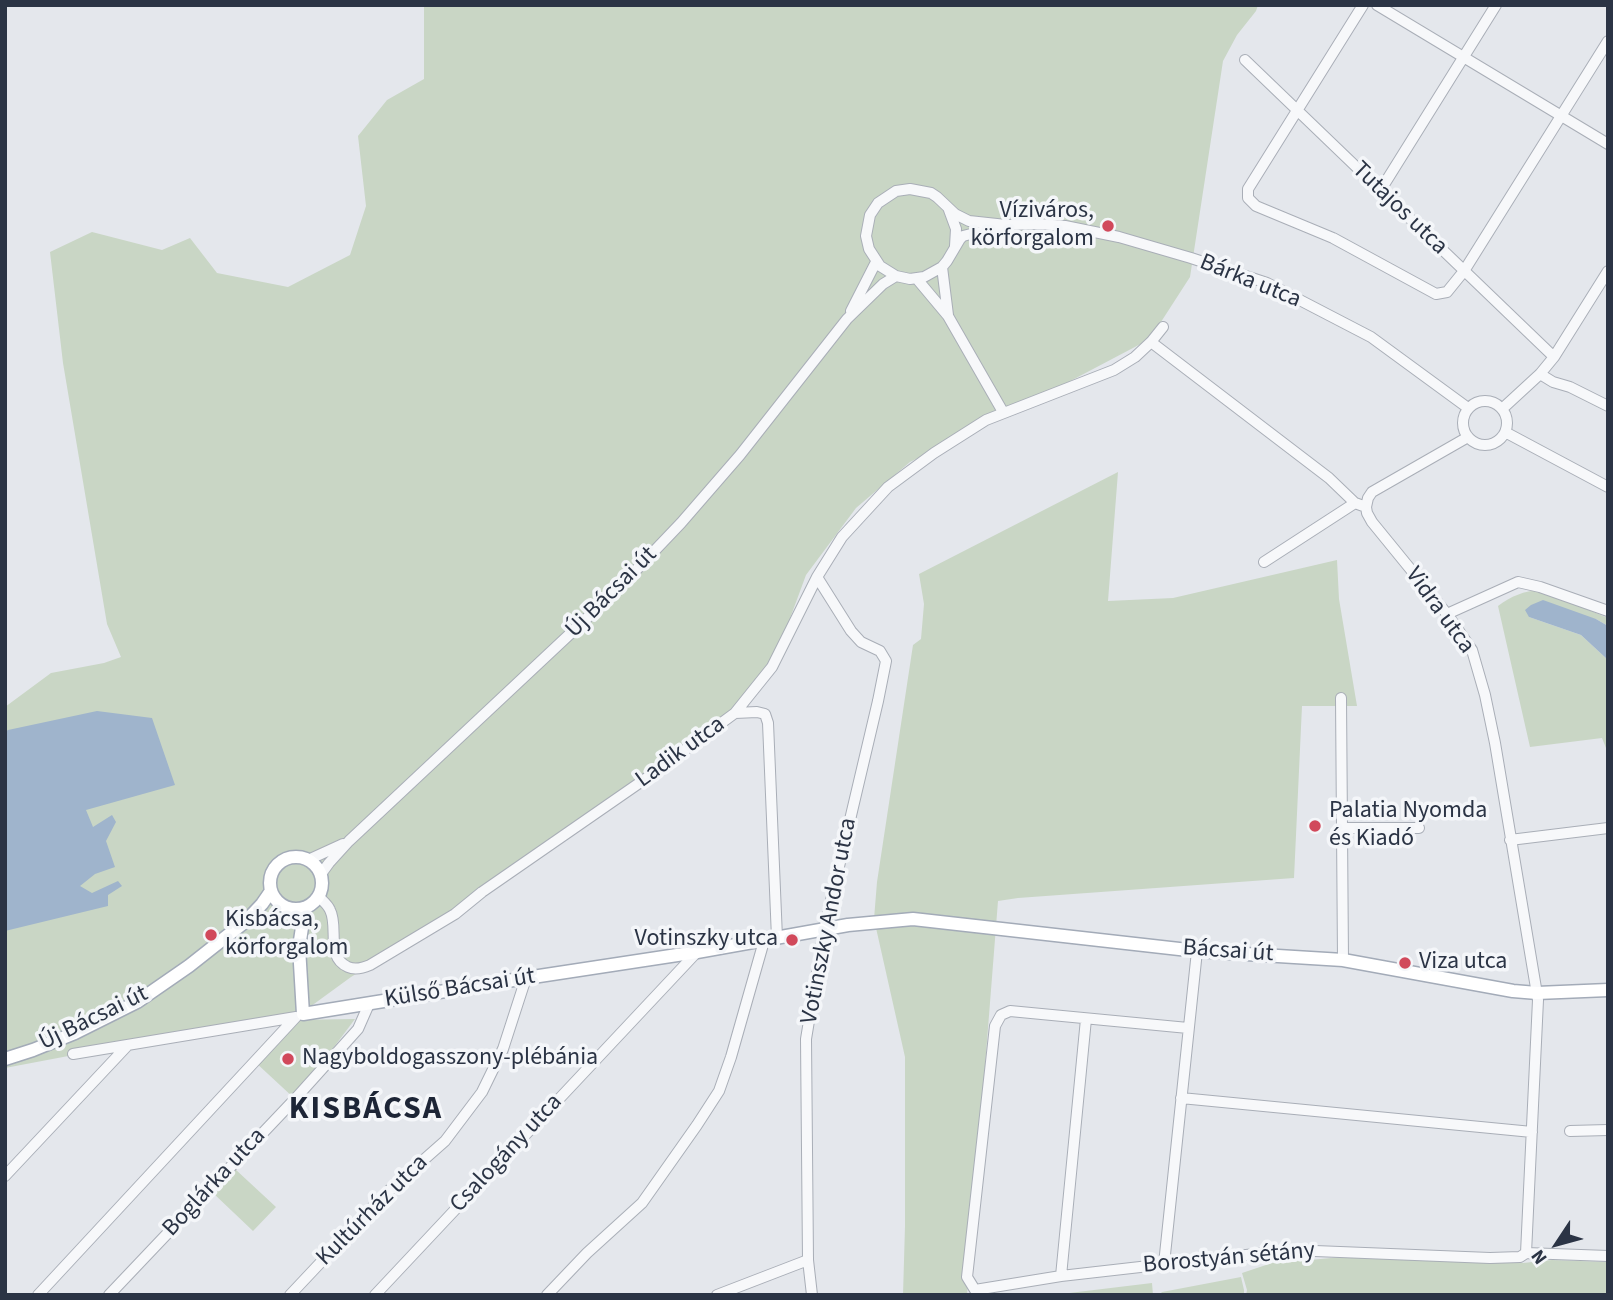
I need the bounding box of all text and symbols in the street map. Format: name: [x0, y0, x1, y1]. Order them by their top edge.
street label: Tutajos utca: [1345, 156, 1453, 262]
place label: Víziváros, körforgalom: [971, 198, 1094, 254]
marker: Víziváros, körforgalom: [1100, 218, 1116, 234]
street label: Bárka utca: [1195, 249, 1305, 315]
street label: Új Bácsai út: [560, 541, 664, 645]
street label: Vidra utca: [1398, 562, 1480, 660]
street label: Ladik utca: [631, 711, 731, 795]
place label: Palatia Nyomda és Kiadó: [1329, 798, 1487, 854]
street label: Votinszky Andor utca: [796, 816, 864, 1026]
marker: Palatia Nyomda és Kiadó: [1307, 818, 1323, 834]
place label: Kisbácsa, körforgalom: [225, 907, 348, 963]
place label: Votinszky utca: [634, 926, 778, 954]
marker: Kisbácsa, körforgalom: [203, 927, 219, 943]
marker: Votinszky utca: [784, 932, 800, 948]
street label: Bácsai út: [1182, 934, 1274, 970]
place label: Viza utca: [1419, 949, 1507, 977]
marker: Viza utca: [1397, 955, 1413, 971]
street label: Külső Bácsai út: [383, 963, 537, 1015]
street label: Új Bácsai út: [35, 980, 153, 1058]
place label: Nagyboldogasszony-plébánia: [302, 1045, 598, 1073]
marker: Nagyboldogasszony-plébánia: [280, 1051, 296, 1067]
street label: Csalogány utca: [445, 1089, 569, 1219]
district label: KISBÁCSA: [290, 1092, 442, 1130]
street label: Boglárka utca: [157, 1123, 273, 1243]
street label: Kultúrház utca: [311, 1149, 435, 1273]
north arrow: [1522, 1209, 1592, 1279]
street label: Borostyán sétány: [1142, 1237, 1316, 1281]
text: N: [1525, 1244, 1554, 1270]

